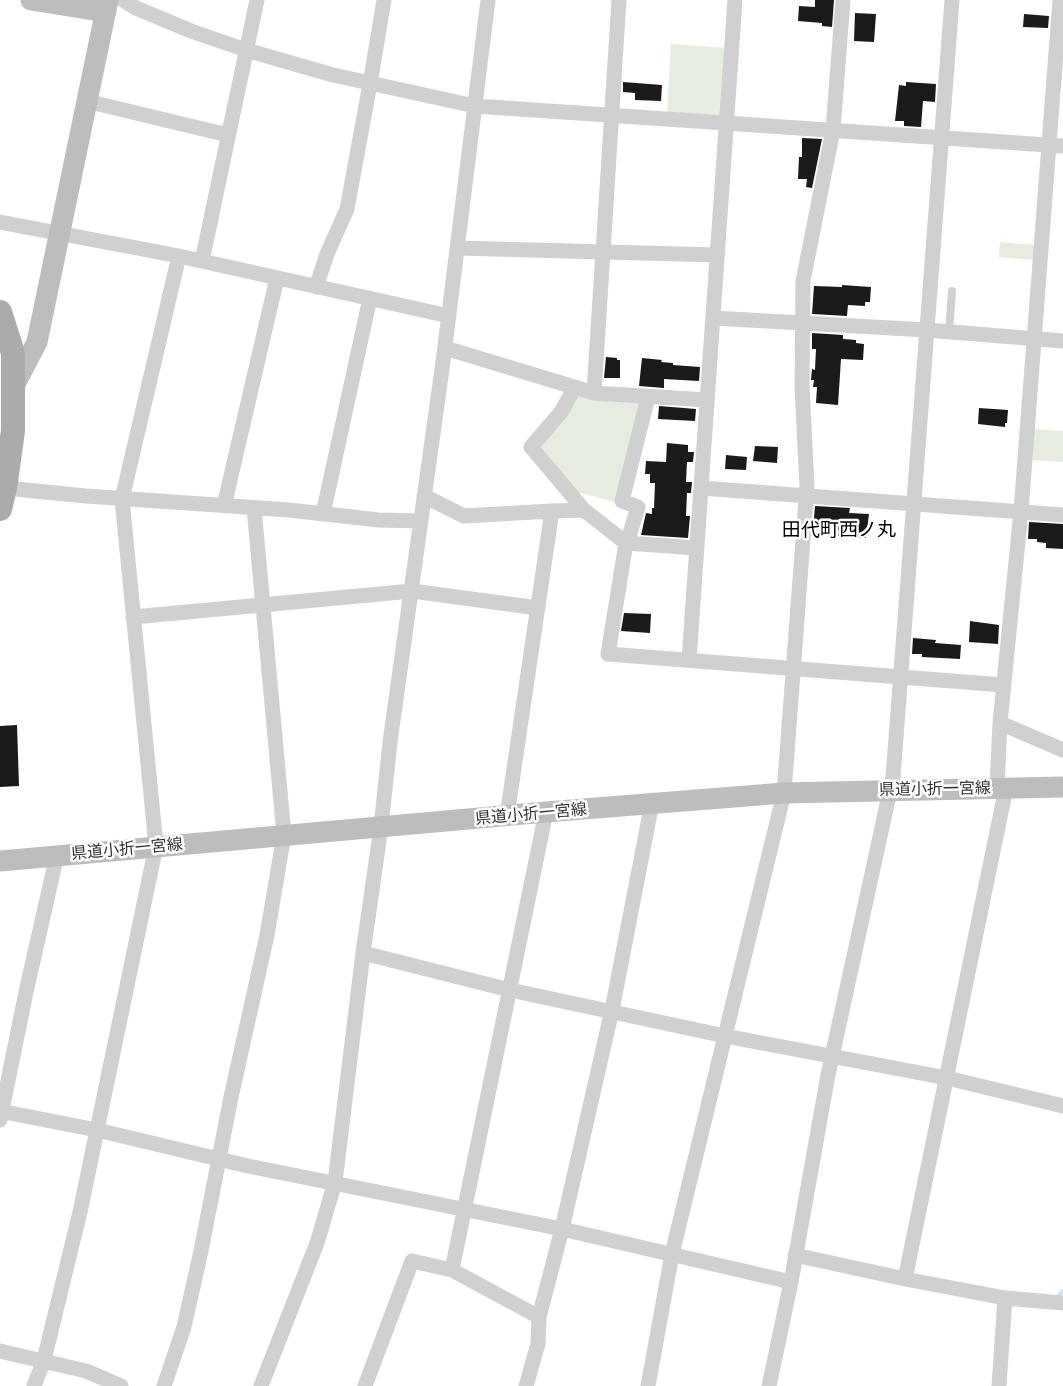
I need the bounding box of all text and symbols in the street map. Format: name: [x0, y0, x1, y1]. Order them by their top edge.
district label: 田代町西ノ丸: [782, 519, 896, 541]
street label: 県道小折一宮線: [879, 778, 991, 800]
street label: 県道小折一宮線: [474, 800, 588, 828]
street label: 県道小折一宮線: [70, 835, 184, 863]

